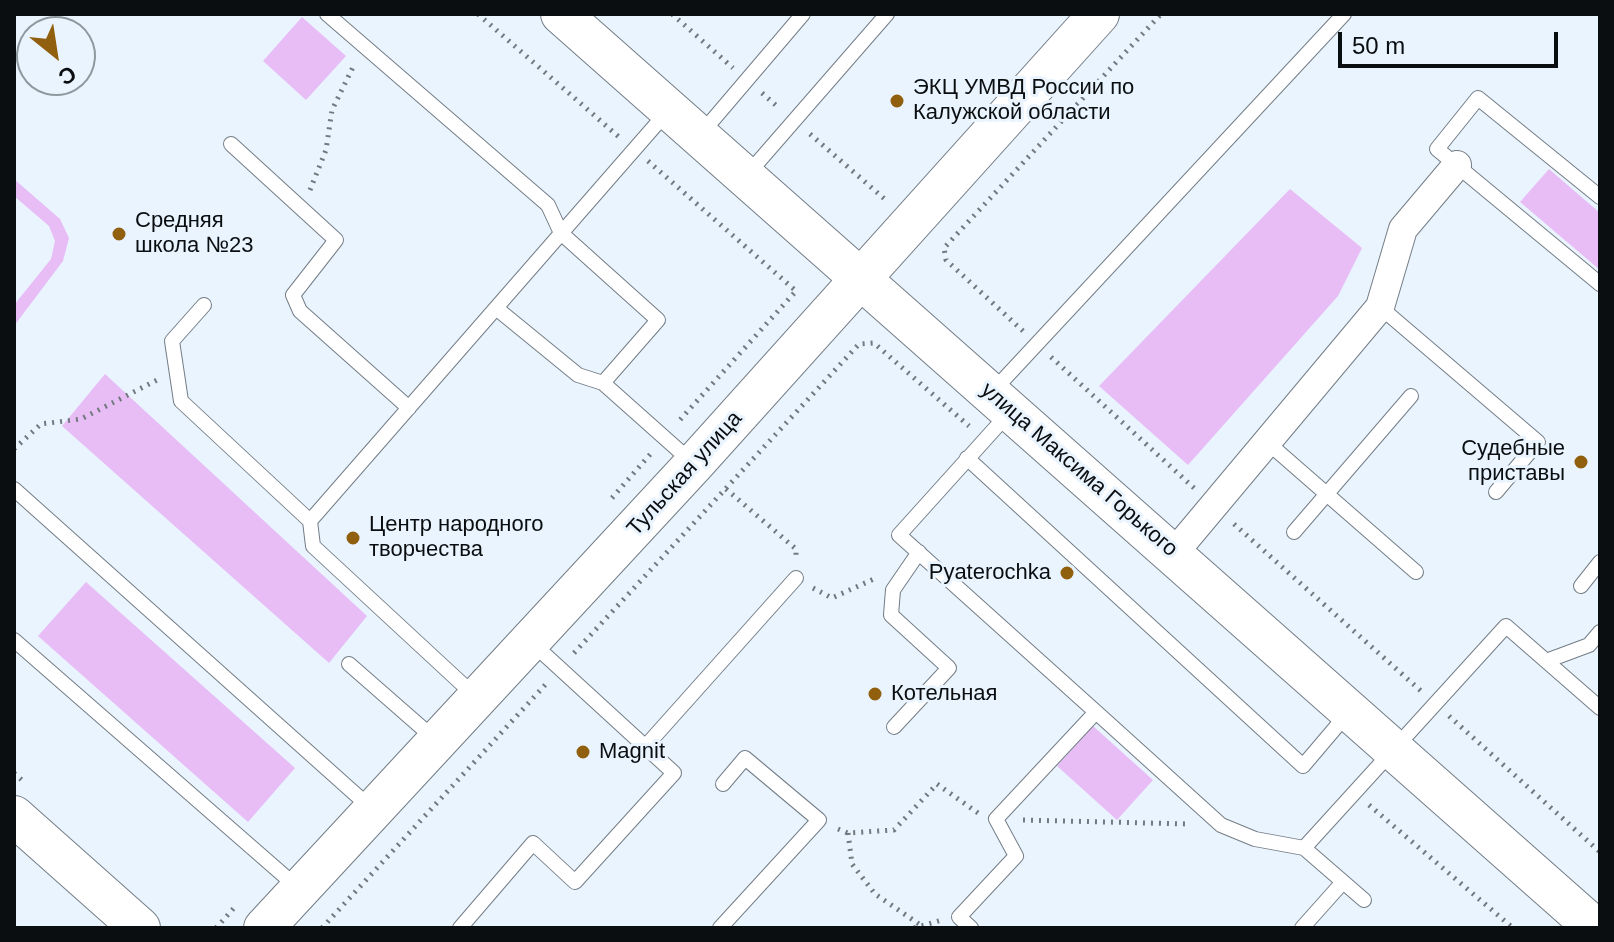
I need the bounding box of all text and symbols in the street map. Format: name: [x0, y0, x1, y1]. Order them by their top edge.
north arrow: [16, 16, 96, 96]
scale bar: [1342, 16, 1562, 66]
text: 50 m: [1352, 32, 1405, 59]
text: С: [54, 61, 80, 90]
place label: ЭКЦ УМВД России по Калужской области: [913, 75, 1134, 126]
marker: ЭКЦ УМВД России по Калужской области: [888, 92, 906, 110]
place label: Средняя школа №23: [135, 208, 254, 260]
marker: Средняя школа №23: [110, 225, 128, 243]
street label: улица Максима Горького: [975, 377, 1183, 563]
street label: Тульская улица: [622, 406, 748, 542]
place label: Судебные приставы: [1461, 436, 1565, 488]
marker: Судебные приставы: [1572, 453, 1590, 471]
place label: Центр народного творчества: [369, 512, 543, 564]
marker: Центр народного творчества: [344, 529, 362, 547]
place label: Pyaterochka: [929, 560, 1051, 586]
marker: Pyaterochka: [1058, 564, 1076, 582]
place label: Котельная: [891, 681, 997, 707]
marker: Котельная: [866, 685, 884, 703]
place label: Magnit: [599, 739, 665, 765]
marker: Magnit: [574, 743, 592, 761]

